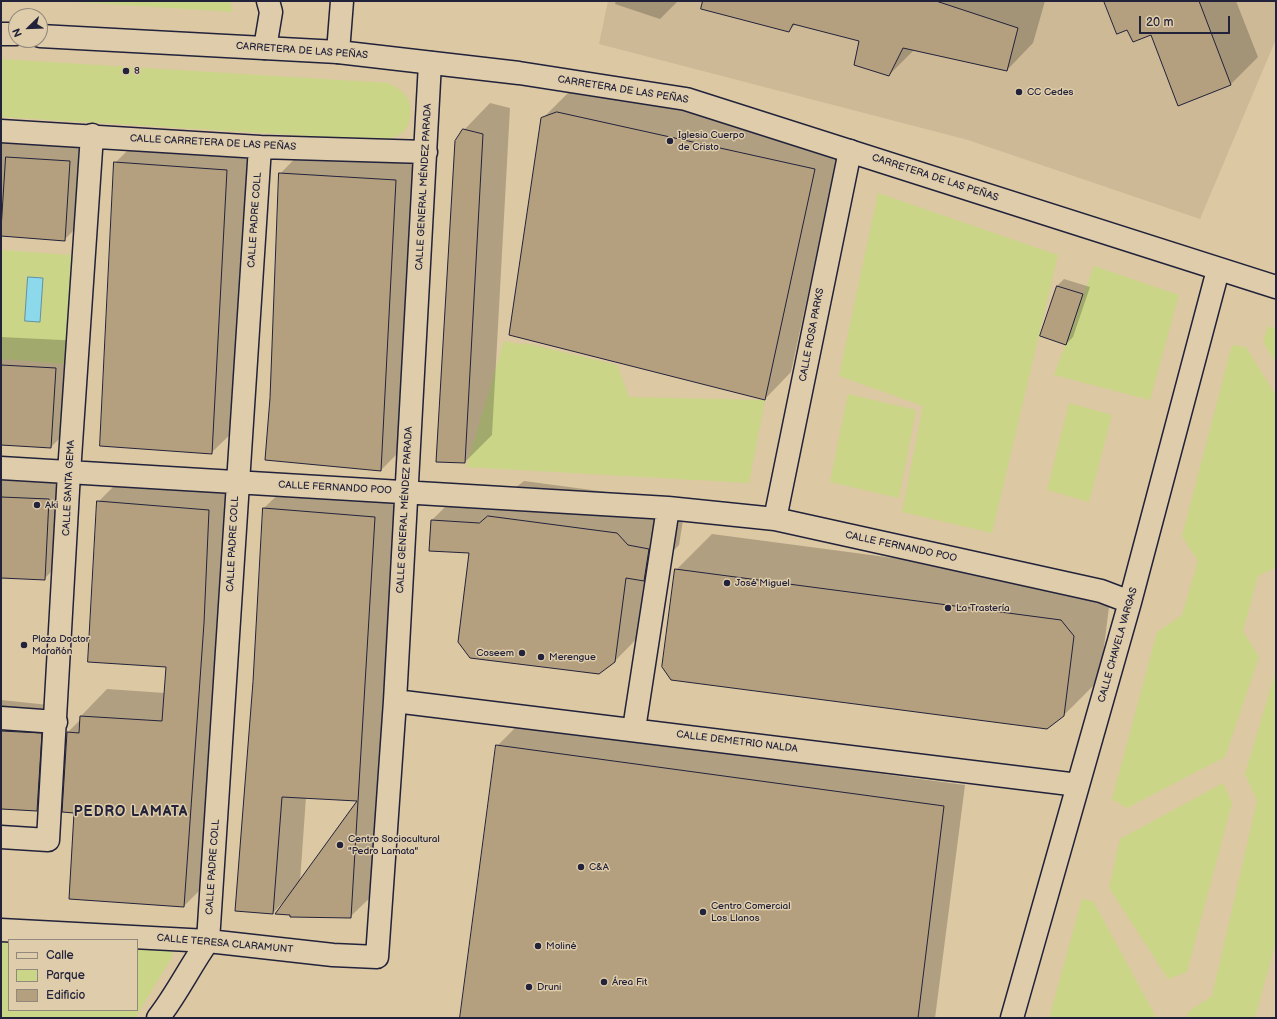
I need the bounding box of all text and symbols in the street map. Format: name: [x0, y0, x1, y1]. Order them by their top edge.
north arrow: [8, 8, 48, 48]
scale bar: [1141, 8, 1232, 34]
text: 20 m: [1146, 15, 1173, 30]
text: N: [10, 26, 25, 39]
street label: CARRETERA DE LAS PEÑAS: [236, 40, 368, 62]
place label: 8: [134, 65, 140, 77]
marker: 8: [121, 66, 131, 76]
street label: CARRETERA DE LAS PEÑAS: [557, 74, 689, 106]
place label: CC Cedes: [1027, 86, 1074, 98]
marker: CC Cedes: [1014, 87, 1024, 97]
street label: CALLE GENERAL MÉNDEZ PARADA: [414, 103, 434, 271]
place label: Iglesia Cuerpo de Cristo: [678, 129, 744, 152]
street label: CALLE CARRETERA DE LAS PEÑAS: [130, 133, 296, 153]
marker: Iglesia Cuerpo de Cristo: [665, 136, 675, 146]
street label: CARRETERA DE LAS PEÑAS: [870, 152, 1000, 204]
street label: CALLE PADRE COLL: [246, 172, 264, 268]
street label: CALLE ROSA PARKS: [797, 287, 827, 383]
street label: CALLE GENERAL MÉNDEZ PARADA: [395, 426, 415, 594]
street label: CALLE SANTA GEMA: [60, 440, 78, 536]
street label: CALLE FERNANDO POO: [278, 479, 392, 497]
street label: CALLE PADRE COLL: [225, 496, 241, 592]
place label: Aki: [45, 499, 58, 511]
marker: Aki: [32, 500, 42, 510]
street label: CALLE FERNANDO POO: [844, 529, 958, 565]
place label: José Miguel: [735, 577, 790, 589]
marker: José Miguel: [722, 578, 732, 588]
street label: CALLE CHAVELA VARGAS: [1096, 586, 1140, 704]
place label: La Trastería: [956, 602, 1010, 614]
marker: La Trastería: [943, 603, 953, 613]
place label: Plaza Doctor Marañón: [32, 633, 89, 656]
marker: Plaza Doctor Marañón: [19, 640, 29, 650]
place label: Coseem: [476, 647, 514, 659]
marker: Coseem: [517, 648, 527, 658]
place label: Merengue: [549, 651, 596, 663]
marker: Merengue: [536, 652, 546, 662]
street label: CALLE DEMETRIO NALDA: [676, 729, 798, 755]
district label: PEDRO LAMATA: [74, 804, 188, 820]
street label: CALLE PADRE COLL: [204, 819, 222, 915]
place label: Centro Sociocultural "Pedro Lamata": [348, 833, 440, 856]
marker: Centro Sociocultural "Pedro Lamata": [335, 840, 345, 850]
place label: C&A: [589, 861, 609, 873]
marker: C&A: [576, 862, 586, 872]
place label: Centro Comercial Los Llanos: [711, 900, 790, 924]
marker: Centro Comercial Los Llanos: [698, 907, 708, 917]
street label: CALLE TERESA CLARAMUNT: [156, 932, 294, 956]
legend: [8, 939, 138, 1011]
place label: Moliné: [546, 940, 577, 952]
marker: Moliné: [533, 941, 543, 951]
text: Calle: [46, 948, 74, 963]
text: Parque: [46, 968, 85, 983]
place label: Área Fit: [612, 976, 647, 988]
marker: Área Fit: [599, 977, 609, 987]
place label: Druni: [537, 981, 561, 993]
marker: Druni: [524, 982, 534, 992]
text: Edificio: [46, 988, 85, 1003]

